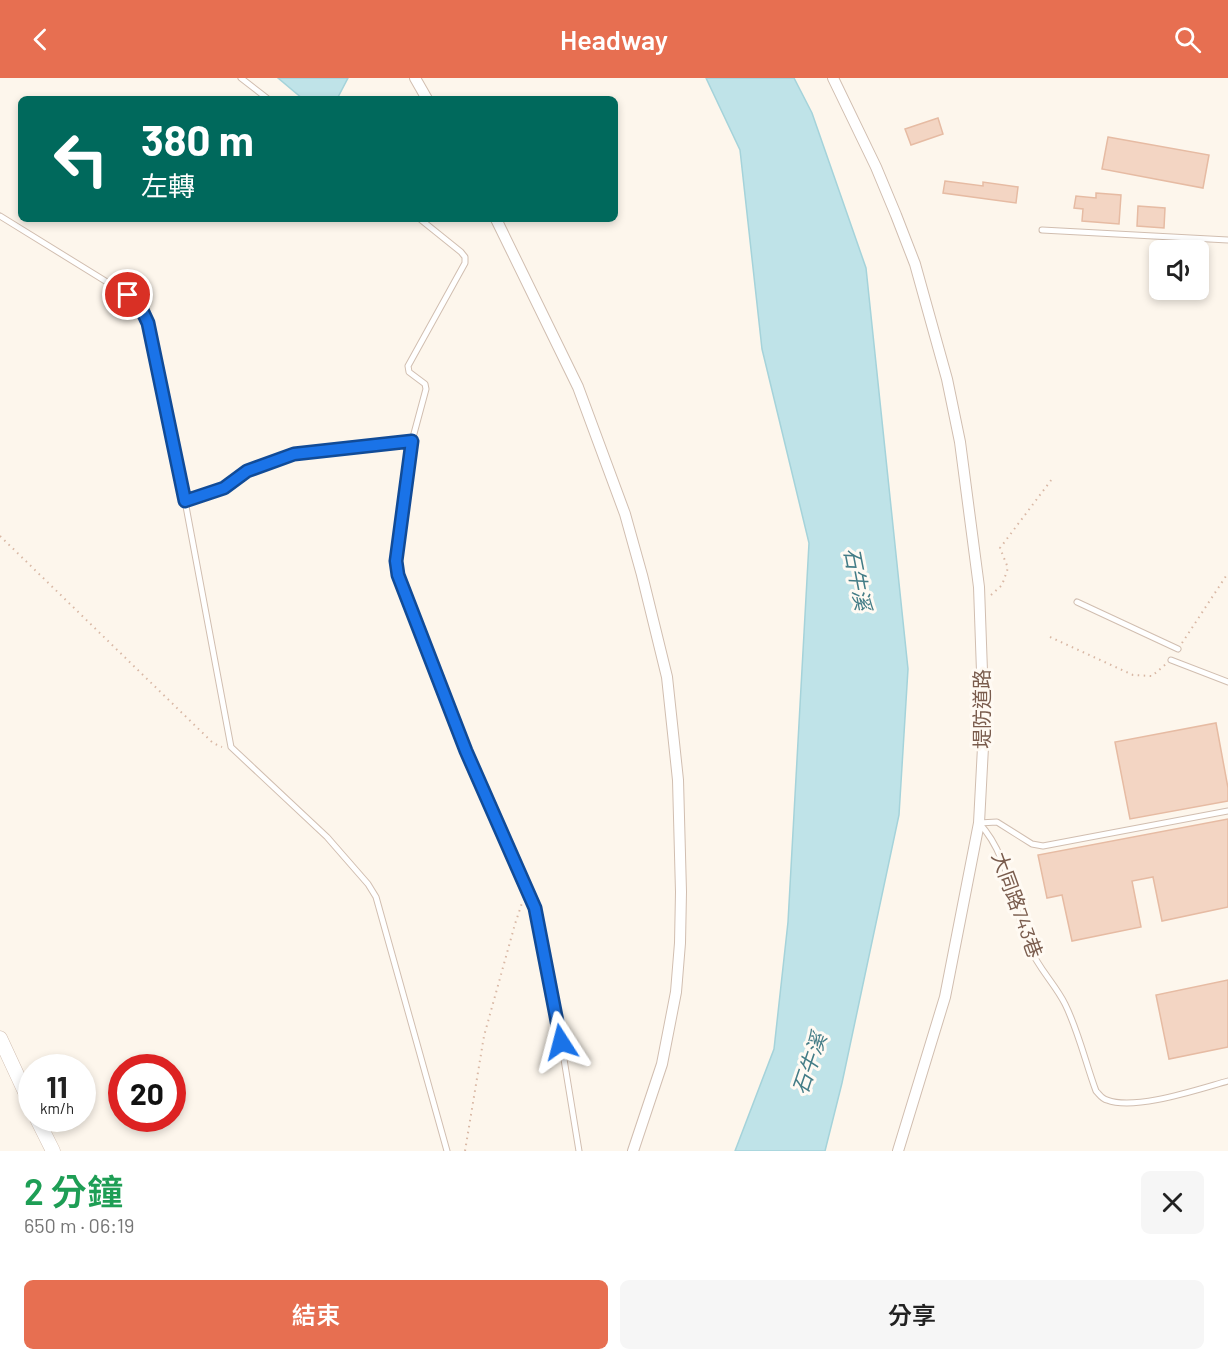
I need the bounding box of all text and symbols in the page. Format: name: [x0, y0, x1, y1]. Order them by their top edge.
icon: back: [24, 23, 57, 56]
text: Headway: [560, 23, 668, 55]
icon: search: [1171, 23, 1204, 56]
text: 380 m: [141, 114, 254, 164]
icon: left: [42, 120, 120, 198]
text: 左轉: [141, 169, 195, 201]
map controls: [1149, 240, 1209, 300]
button: sound: [1149, 240, 1209, 300]
pin: [102, 269, 153, 320]
icon: arrive: [111, 278, 144, 311]
water label: 石牛溪: [840, 545, 877, 615]
street label: 堤防道路: [969, 669, 993, 749]
street label: 大同路743巷: [988, 849, 1048, 961]
position arrow: [529, 1010, 593, 1074]
water label: 石牛溪: [787, 1027, 832, 1097]
speed limit sign: 20: [108, 1054, 186, 1132]
text: 11: [46, 1068, 68, 1104]
text: km/h: [40, 1099, 74, 1117]
text: 2 分鐘: [24, 1169, 123, 1212]
button: close: [1141, 1171, 1204, 1234]
text: 650 m · 06:19: [24, 1213, 134, 1237]
button: 結束: [24, 1280, 608, 1349]
button: 分享: [620, 1280, 1204, 1349]

